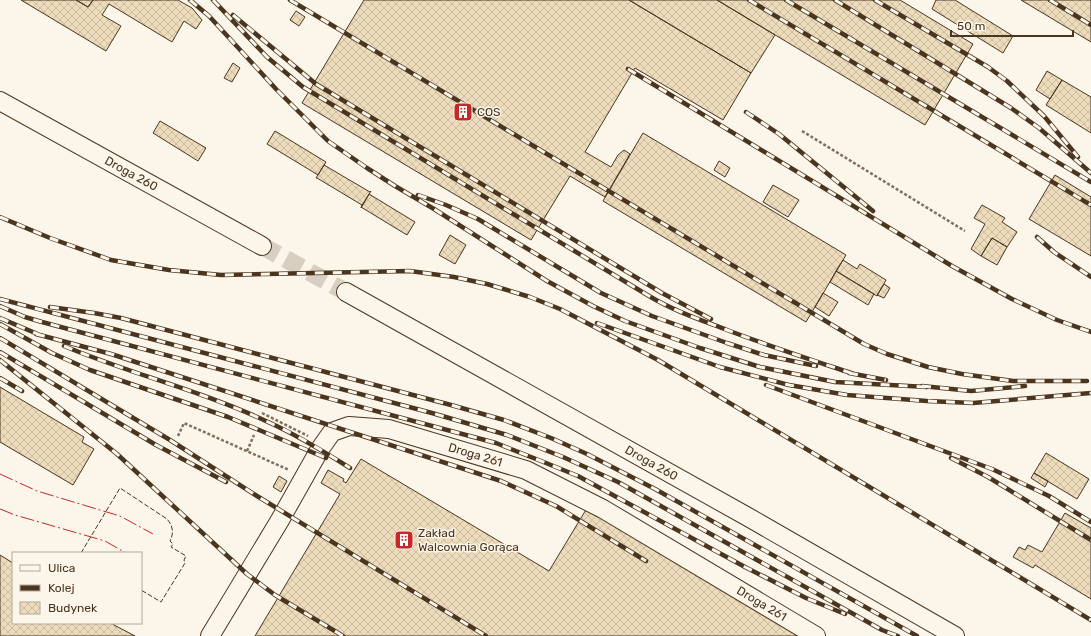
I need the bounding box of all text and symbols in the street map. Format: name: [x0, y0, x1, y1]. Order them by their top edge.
scale bar: [951, 12, 1073, 38]
text: 50 m: [957, 19, 985, 33]
building icon: COS: [452, 101, 474, 123]
place label: COS: [477, 105, 501, 119]
street label: Droga 260: [102, 153, 160, 194]
street label: Droga 261: [447, 440, 504, 469]
street label: Droga 260: [623, 443, 680, 483]
place label: Zakład Walcownia Gorąca: [418, 526, 519, 554]
building icon: Zakład Walcownia Gorąca: [393, 529, 415, 551]
legend: [12, 552, 142, 624]
text: Ulica: [48, 561, 75, 575]
text: Kolej: [48, 581, 74, 595]
street label: Droga 261: [734, 583, 789, 624]
text: Budynek: [48, 601, 98, 615]

